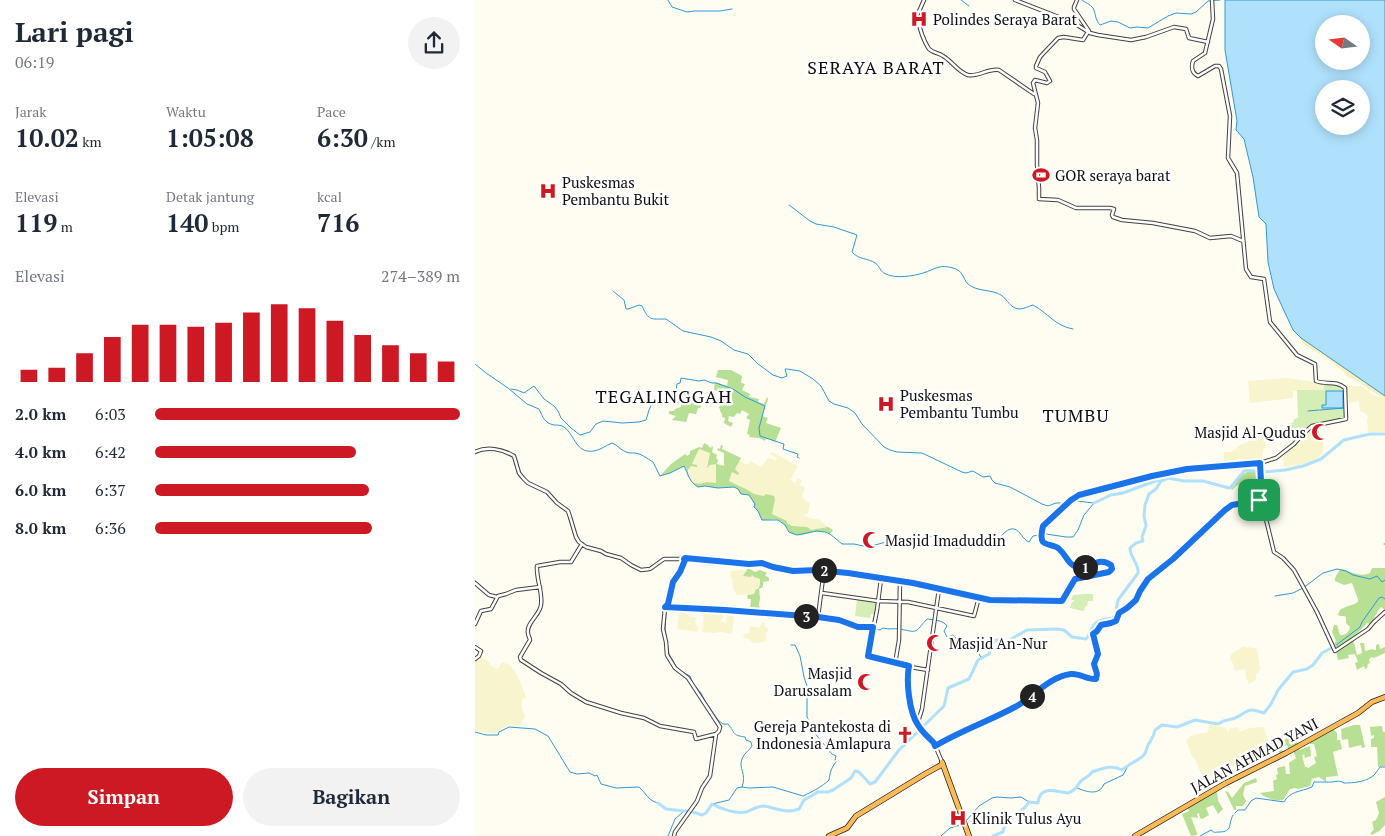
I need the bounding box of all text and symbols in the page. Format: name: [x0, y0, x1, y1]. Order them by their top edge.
hospital icon: Polindes Seraya Barat: [909, 9, 929, 29]
place label: Polindes Seraya Barat: [933, 9, 1078, 29]
text: Lari pagi: [15, 13, 134, 50]
north arrow: [1315, 15, 1370, 70]
map controls: [1315, 15, 1370, 135]
button: share: [408, 17, 460, 69]
text: 06:19: [15, 51, 54, 73]
district label: SERAYA BARAT: [807, 55, 945, 79]
button: layers: [1315, 80, 1370, 135]
text: Jarak: [15, 102, 47, 121]
text: Waktu: [166, 102, 206, 121]
text: Pace: [317, 102, 346, 121]
text: 10.02: [15, 121, 79, 154]
text: 1:05:08: [166, 121, 254, 154]
text: 6:30: [317, 121, 368, 154]
text: km: [79, 132, 102, 151]
text: /km: [368, 132, 395, 151]
sports icon: GOR seraya barat: [1031, 165, 1051, 185]
place label: GOR seraya barat: [1055, 165, 1171, 185]
place label: Puskesmas Pembantu Bukit: [562, 172, 670, 209]
hospital icon: Puskesmas Pembantu Bukit: [538, 181, 558, 201]
text: Elevasi: [15, 187, 59, 206]
text: Detak jantung: [166, 187, 254, 206]
text: kcal: [317, 187, 342, 206]
text: 119: [15, 206, 57, 239]
text: 140: [166, 206, 208, 239]
text: 716: [317, 206, 359, 239]
text: m: [57, 217, 73, 236]
text: bpm: [208, 217, 239, 236]
text: Elevasi: [15, 265, 65, 287]
text: 274–389 m: [381, 265, 460, 287]
district label: TEGALINGGAH: [596, 384, 732, 408]
place label: Puskesmas Pembantu Tumbu: [900, 385, 1019, 422]
hospital icon: Puskesmas Pembantu Tumbu: [876, 394, 896, 414]
text: 2.0 km: [15, 403, 66, 425]
text: 6:03: [95, 403, 126, 425]
district label: TUMBU: [1042, 403, 1110, 427]
place label: Masjid Al-Qudus: [1194, 422, 1306, 442]
mosque icon: Masjid Al-Qudus: [1310, 422, 1330, 442]
text: 4.0 km: [15, 441, 66, 463]
text: 6:42: [95, 441, 126, 463]
text: 6.0 km: [15, 479, 66, 501]
text: 6:37: [95, 479, 126, 501]
pin: [1238, 479, 1280, 521]
icon: arrive: [1245, 486, 1273, 514]
text: 8.0 km: [15, 517, 66, 539]
text: 6:36: [95, 517, 126, 539]
mosque icon: Masjid Imaduddin: [861, 530, 881, 550]
place label: Masjid Imaduddin: [885, 530, 1006, 550]
pin: 1: [1073, 554, 1097, 580]
pin: 2: [811, 558, 837, 582]
text: 1: [1082, 558, 1089, 577]
text: 2: [821, 561, 828, 580]
pin: 3: [793, 604, 819, 628]
text: 3: [803, 607, 810, 626]
mosque icon: Masjid An-Nur: [925, 633, 945, 653]
place label: Masjid An-Nur: [949, 633, 1048, 653]
place label: Masjid Darussalam: [774, 663, 852, 700]
mosque icon: Masjid Darussalam: [856, 672, 876, 692]
pin: 4: [1019, 684, 1045, 708]
text: 4: [1029, 687, 1036, 706]
street label: JALAN AHMAD YANI: [1187, 713, 1321, 797]
place label: Gereja Pantekosta di Indonesia Amlapura: [754, 716, 891, 753]
church icon: Gereja Pantekosta di Indonesia Amlapura: [895, 725, 915, 745]
button: Simpan: [15, 768, 233, 826]
button: Bagikan: [243, 768, 460, 826]
hospital icon: Klinik Tulus Ayu: [948, 808, 968, 828]
place label: Klinik Tulus Ayu: [972, 808, 1082, 828]

